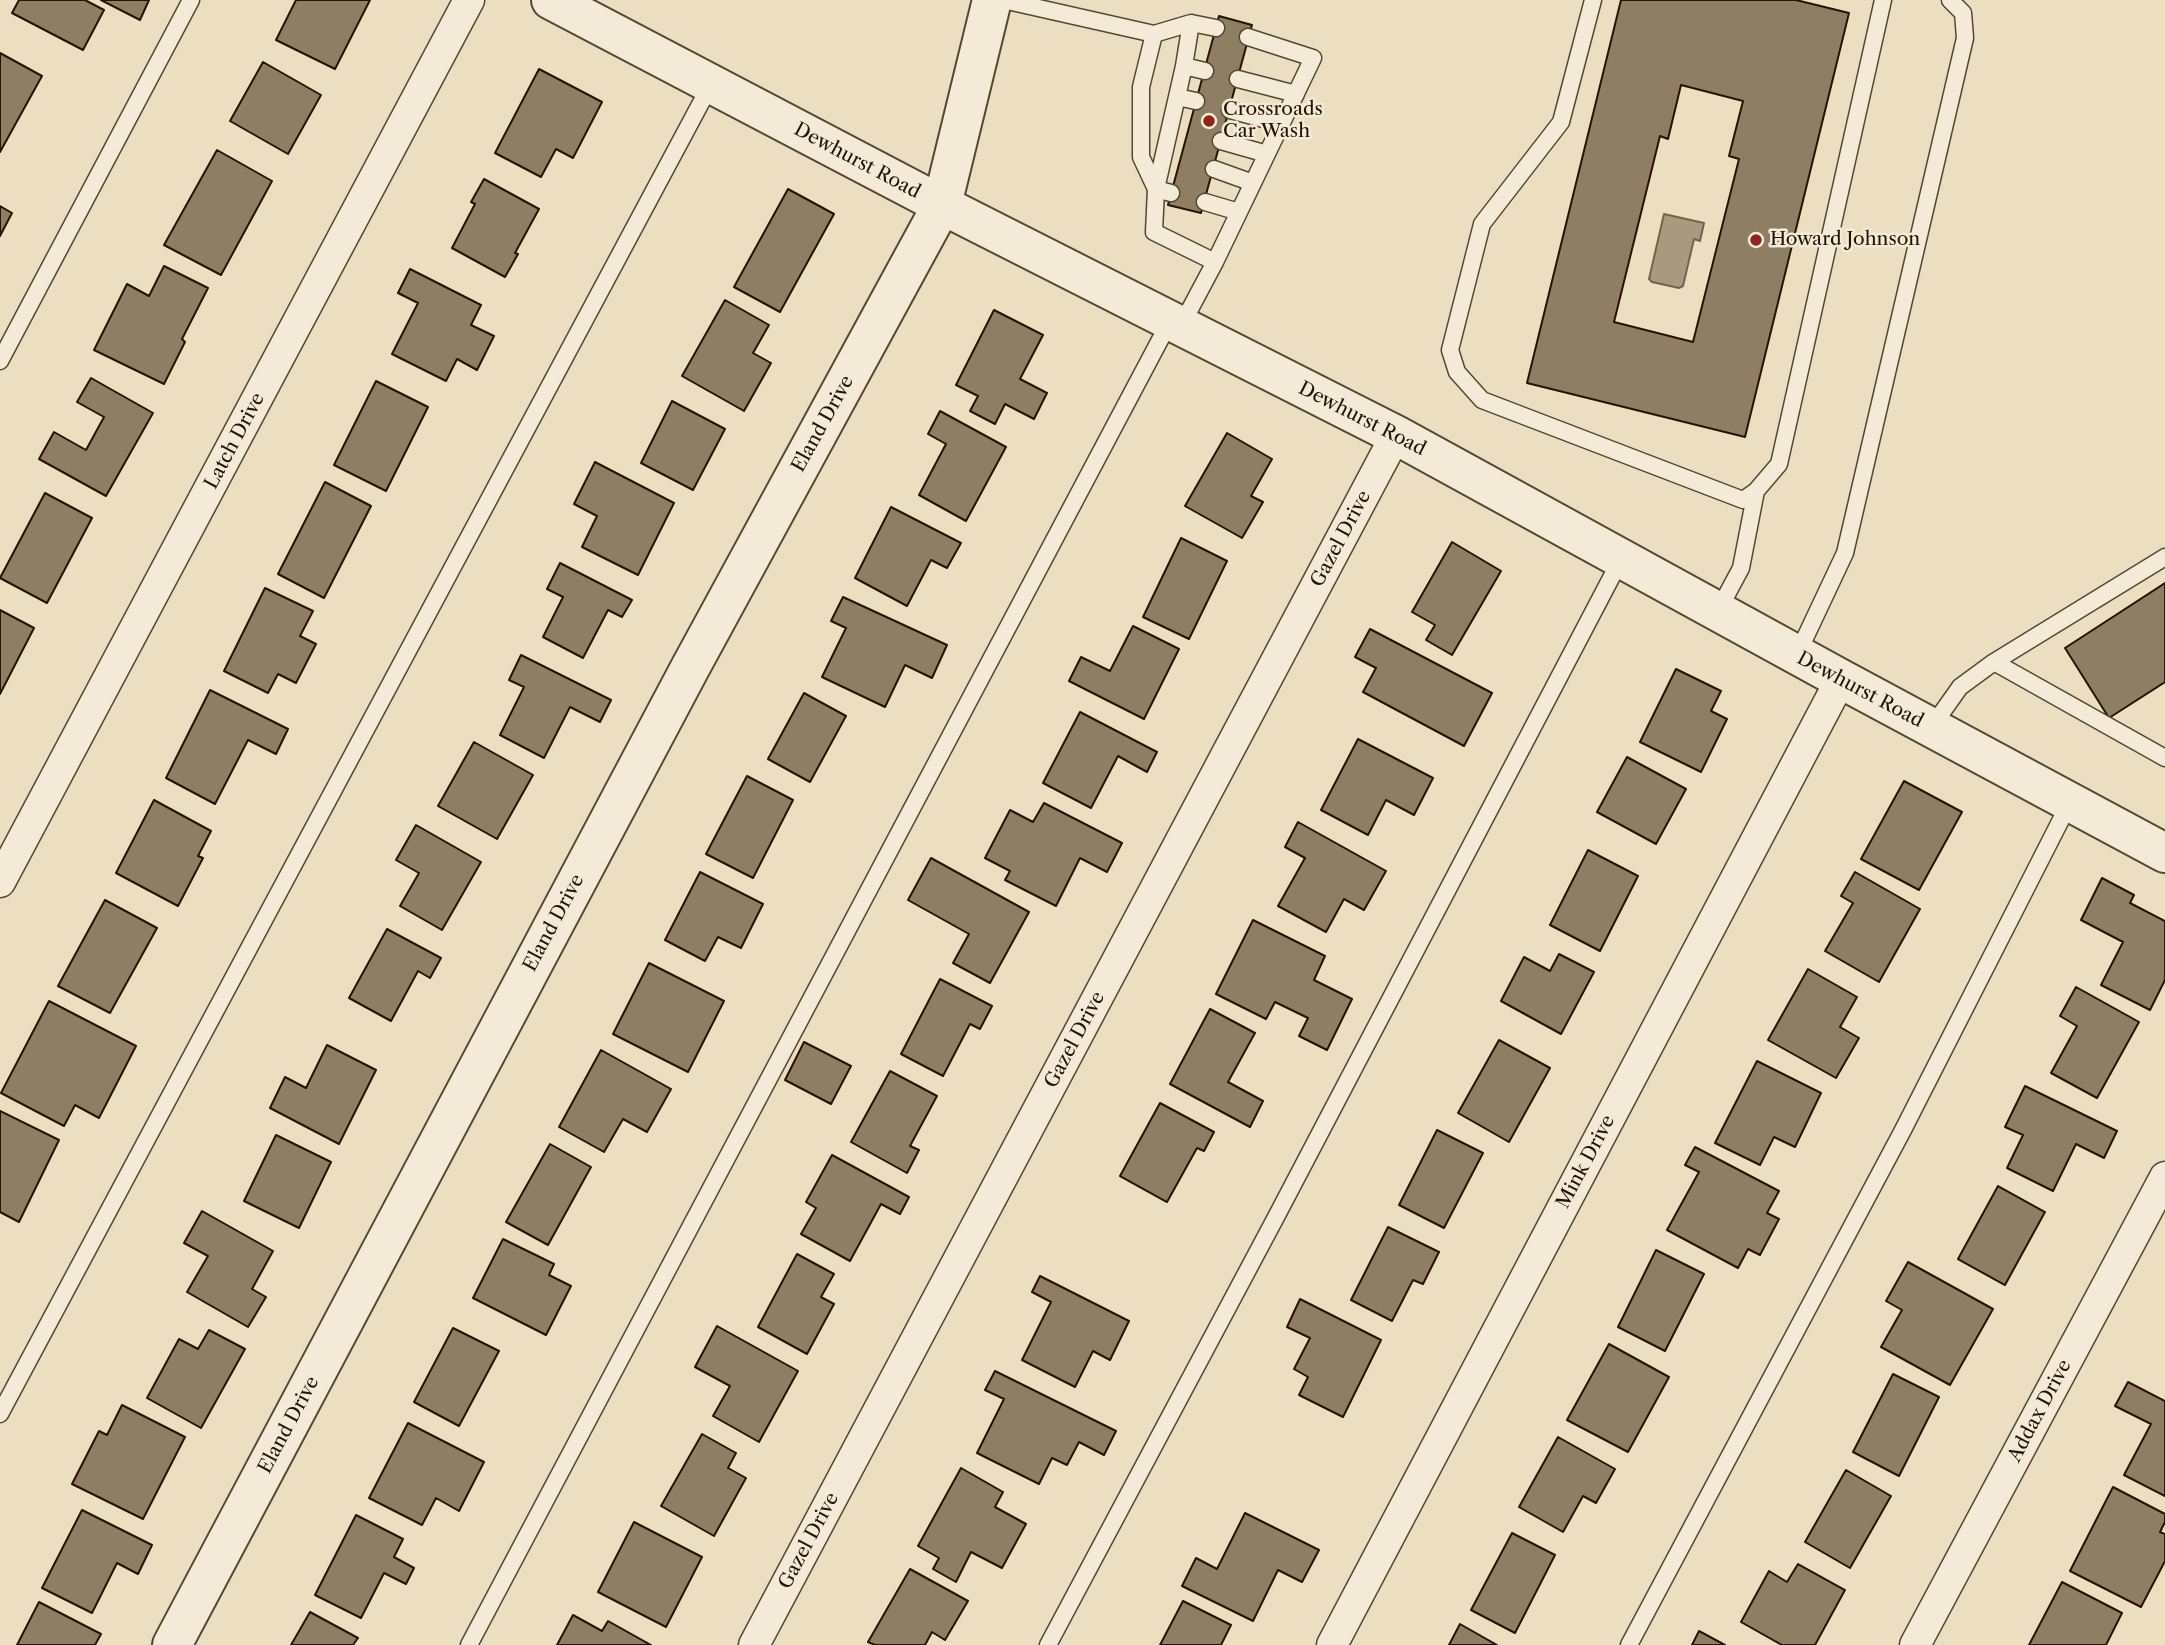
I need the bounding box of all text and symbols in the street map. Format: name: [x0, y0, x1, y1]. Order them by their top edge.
place label: Crossroads Car Wash: [1223, 99, 1323, 143]
marker: Crossroads Car Wash: [1201, 113, 1217, 129]
street label: Dewhurst Road: [790, 118, 924, 204]
place label: Howard Johnson: [1770, 229, 1920, 251]
marker: Howard Johnson: [1748, 232, 1764, 248]
street label: Eland Drive: [787, 372, 859, 476]
street label: Dewhurst Road: [1294, 377, 1430, 461]
street label: Latch Drive: [200, 389, 270, 493]
street label: Gazel Drive: [1306, 487, 1376, 591]
street label: Dewhurst Road: [1793, 647, 1927, 733]
street label: Eland Drive: [519, 871, 589, 975]
street label: Gazel Drive: [1040, 988, 1110, 1092]
street label: Mink Drive: [1552, 1111, 1620, 1213]
street label: Addax Drive: [2004, 1356, 2076, 1466]
street label: Eland Drive: [254, 1373, 324, 1477]
street label: Gazel Drive: [774, 1489, 844, 1593]

